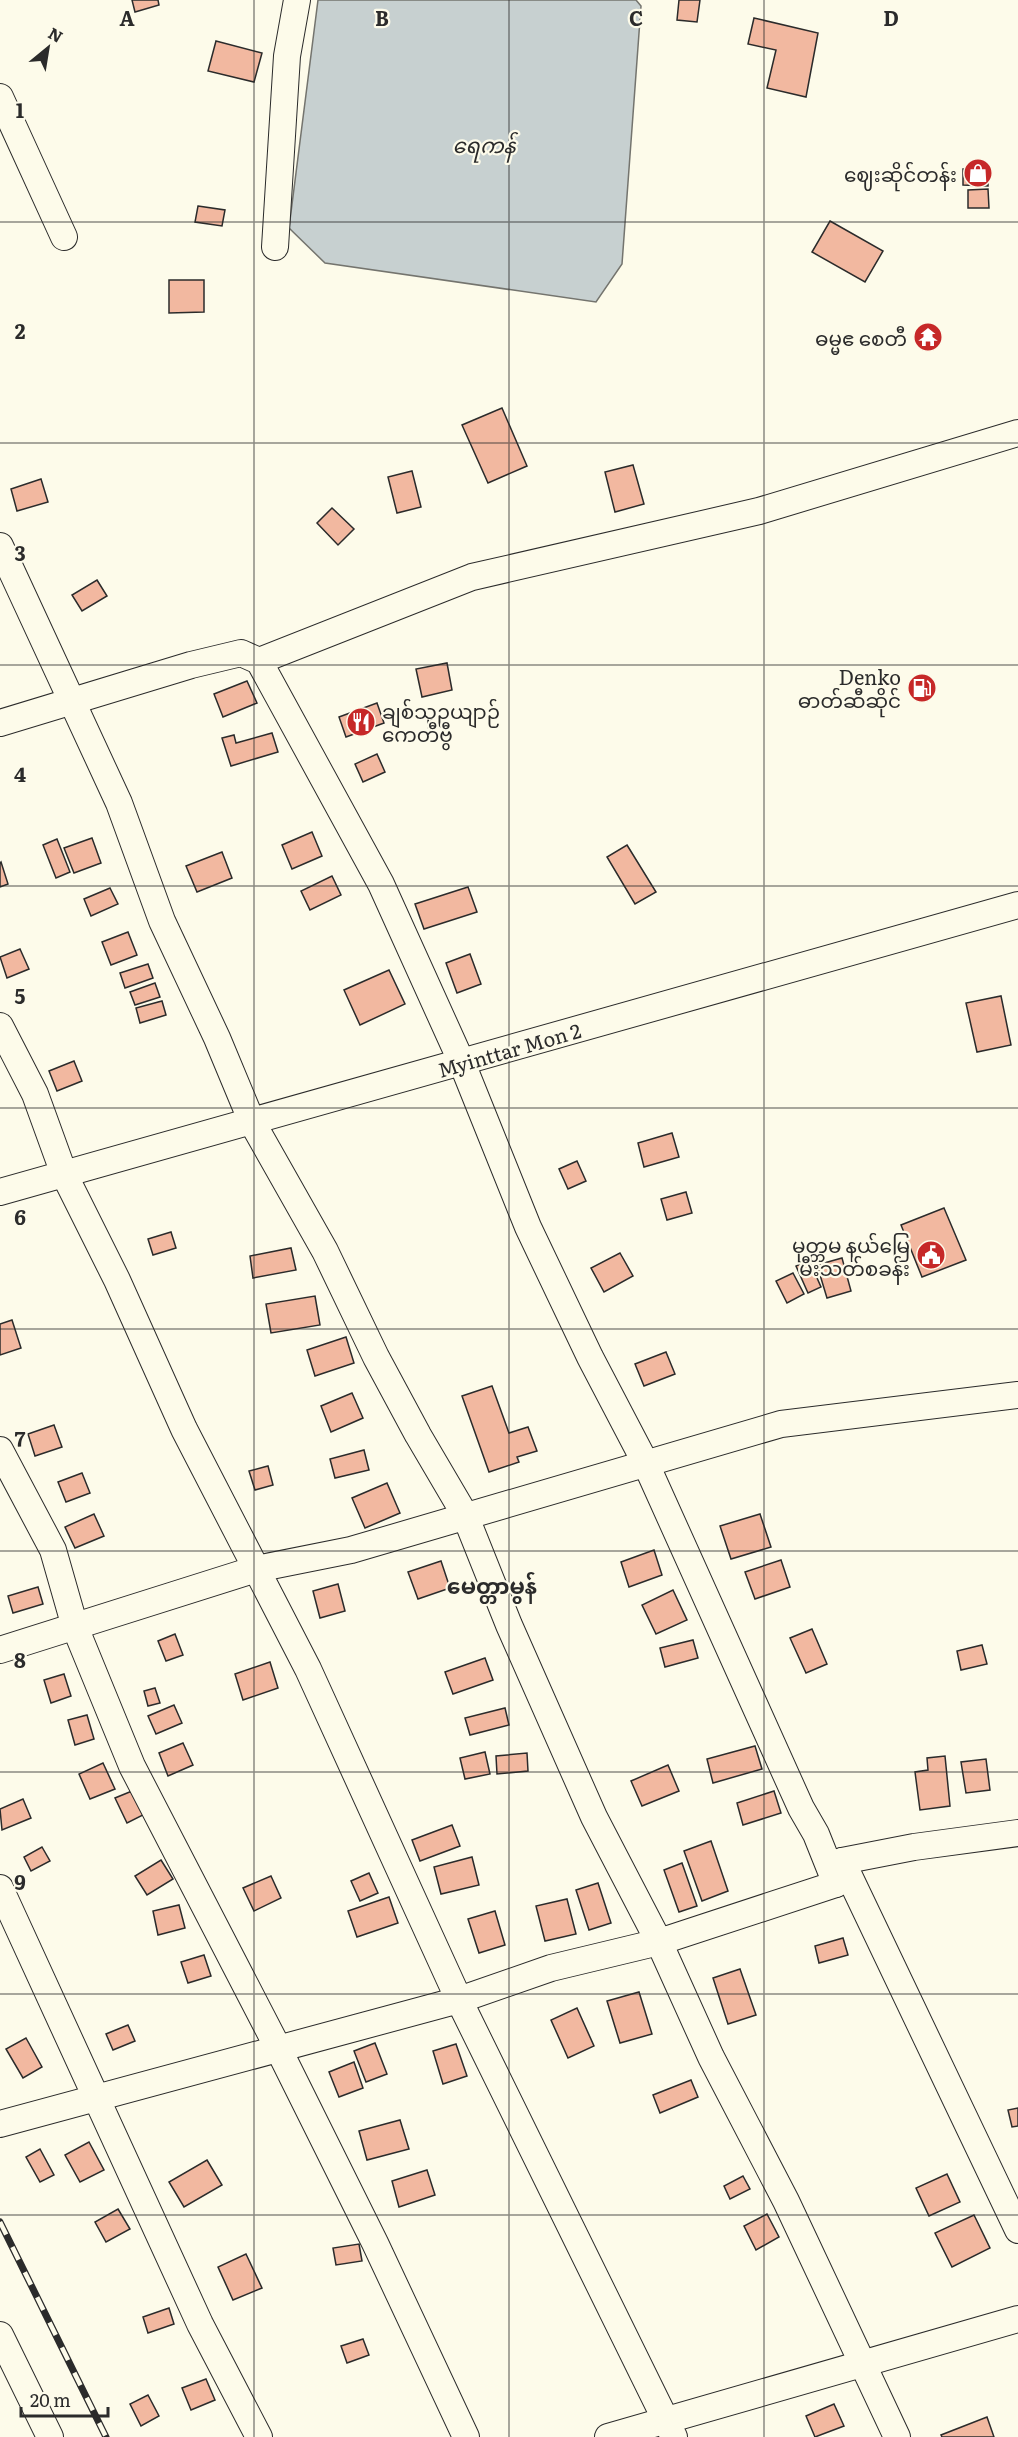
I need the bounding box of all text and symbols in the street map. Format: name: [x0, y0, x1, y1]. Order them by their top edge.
text: A: [119, 2, 135, 32]
text: B: [375, 2, 389, 32]
text: C: [629, 2, 643, 32]
text: D: [883, 2, 899, 32]
north arrow: [18, 18, 78, 78]
text: N: [44, 20, 68, 48]
text: 1: [16, 94, 24, 124]
water label: ရေကန်: [452, 128, 518, 163]
shop icon: ဈေးဆိုင်တန်း: [962, 157, 994, 189]
place label: ဈေးဆိုင်တန်း: [844, 158, 957, 192]
text: 2: [15, 315, 26, 345]
temple icon: ဓမ္မဧ စေတီ: [912, 321, 944, 353]
place label: ဓမ္မဧ စေတီ: [815, 322, 907, 355]
text: 3: [14, 537, 26, 567]
place label: Denko ဓာတ်ဆီဆိုင်: [798, 661, 901, 718]
fuel station icon: Denko ဓာတ်ဆီဆိုင်: [906, 672, 938, 704]
place label: ချစ်သူဥယျာဉ် ကေတီဗွီ: [382, 695, 500, 751]
restaurant icon: ချစ်သူဥယျာဉ် ကေတီဗွီ: [345, 706, 377, 738]
text: 4: [14, 758, 26, 788]
text: 5: [15, 980, 26, 1010]
street label: Myinttar Mon 2: [434, 1014, 584, 1084]
text: 6: [14, 1201, 26, 1231]
place label: မုတ္တမ နယ်မြေ မီးသတ်စခန်း: [792, 1229, 910, 1285]
public building icon: မုတ္တမ နယ်မြေ မီးသတ်စခန်း: [915, 1239, 947, 1271]
text: 7: [15, 1423, 26, 1453]
district label: မေတ္တာမွန်: [447, 1568, 537, 1604]
text: 8: [14, 1644, 26, 1674]
text: 9: [14, 1866, 26, 1896]
scale bar: [21, 2380, 108, 2418]
text: 20 m: [30, 2386, 71, 2413]

